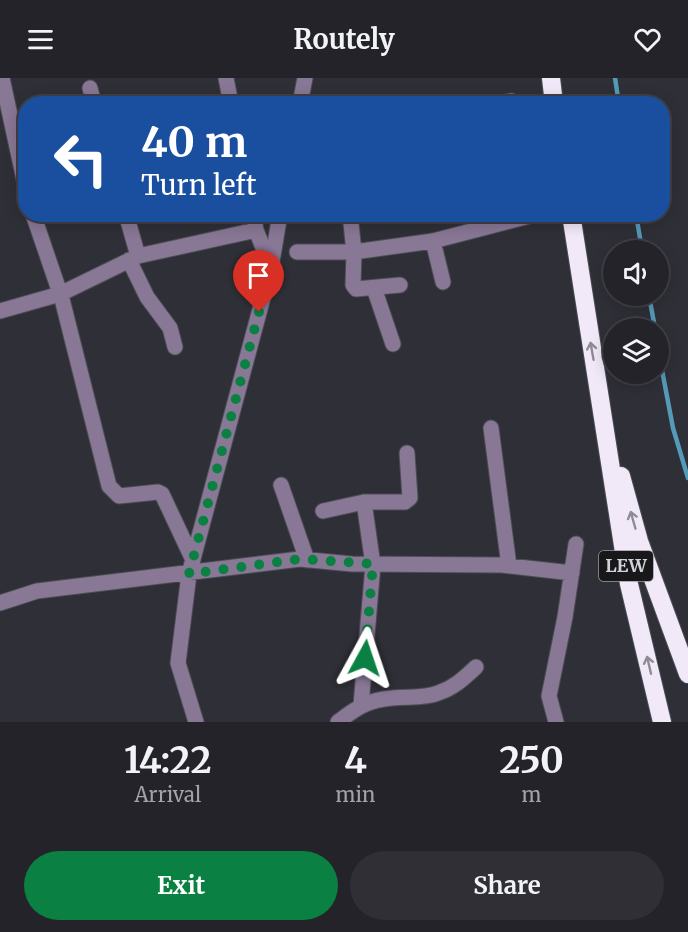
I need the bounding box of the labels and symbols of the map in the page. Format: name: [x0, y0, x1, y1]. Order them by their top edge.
pin: [233, 250, 284, 312]
one-way arrow: [586, 341, 597, 361]
one-way arrow: [627, 511, 638, 530]
road number: LEW: [599, 551, 653, 581]
position arrow: [333, 626, 397, 690]
one-way arrow: [643, 656, 655, 675]

